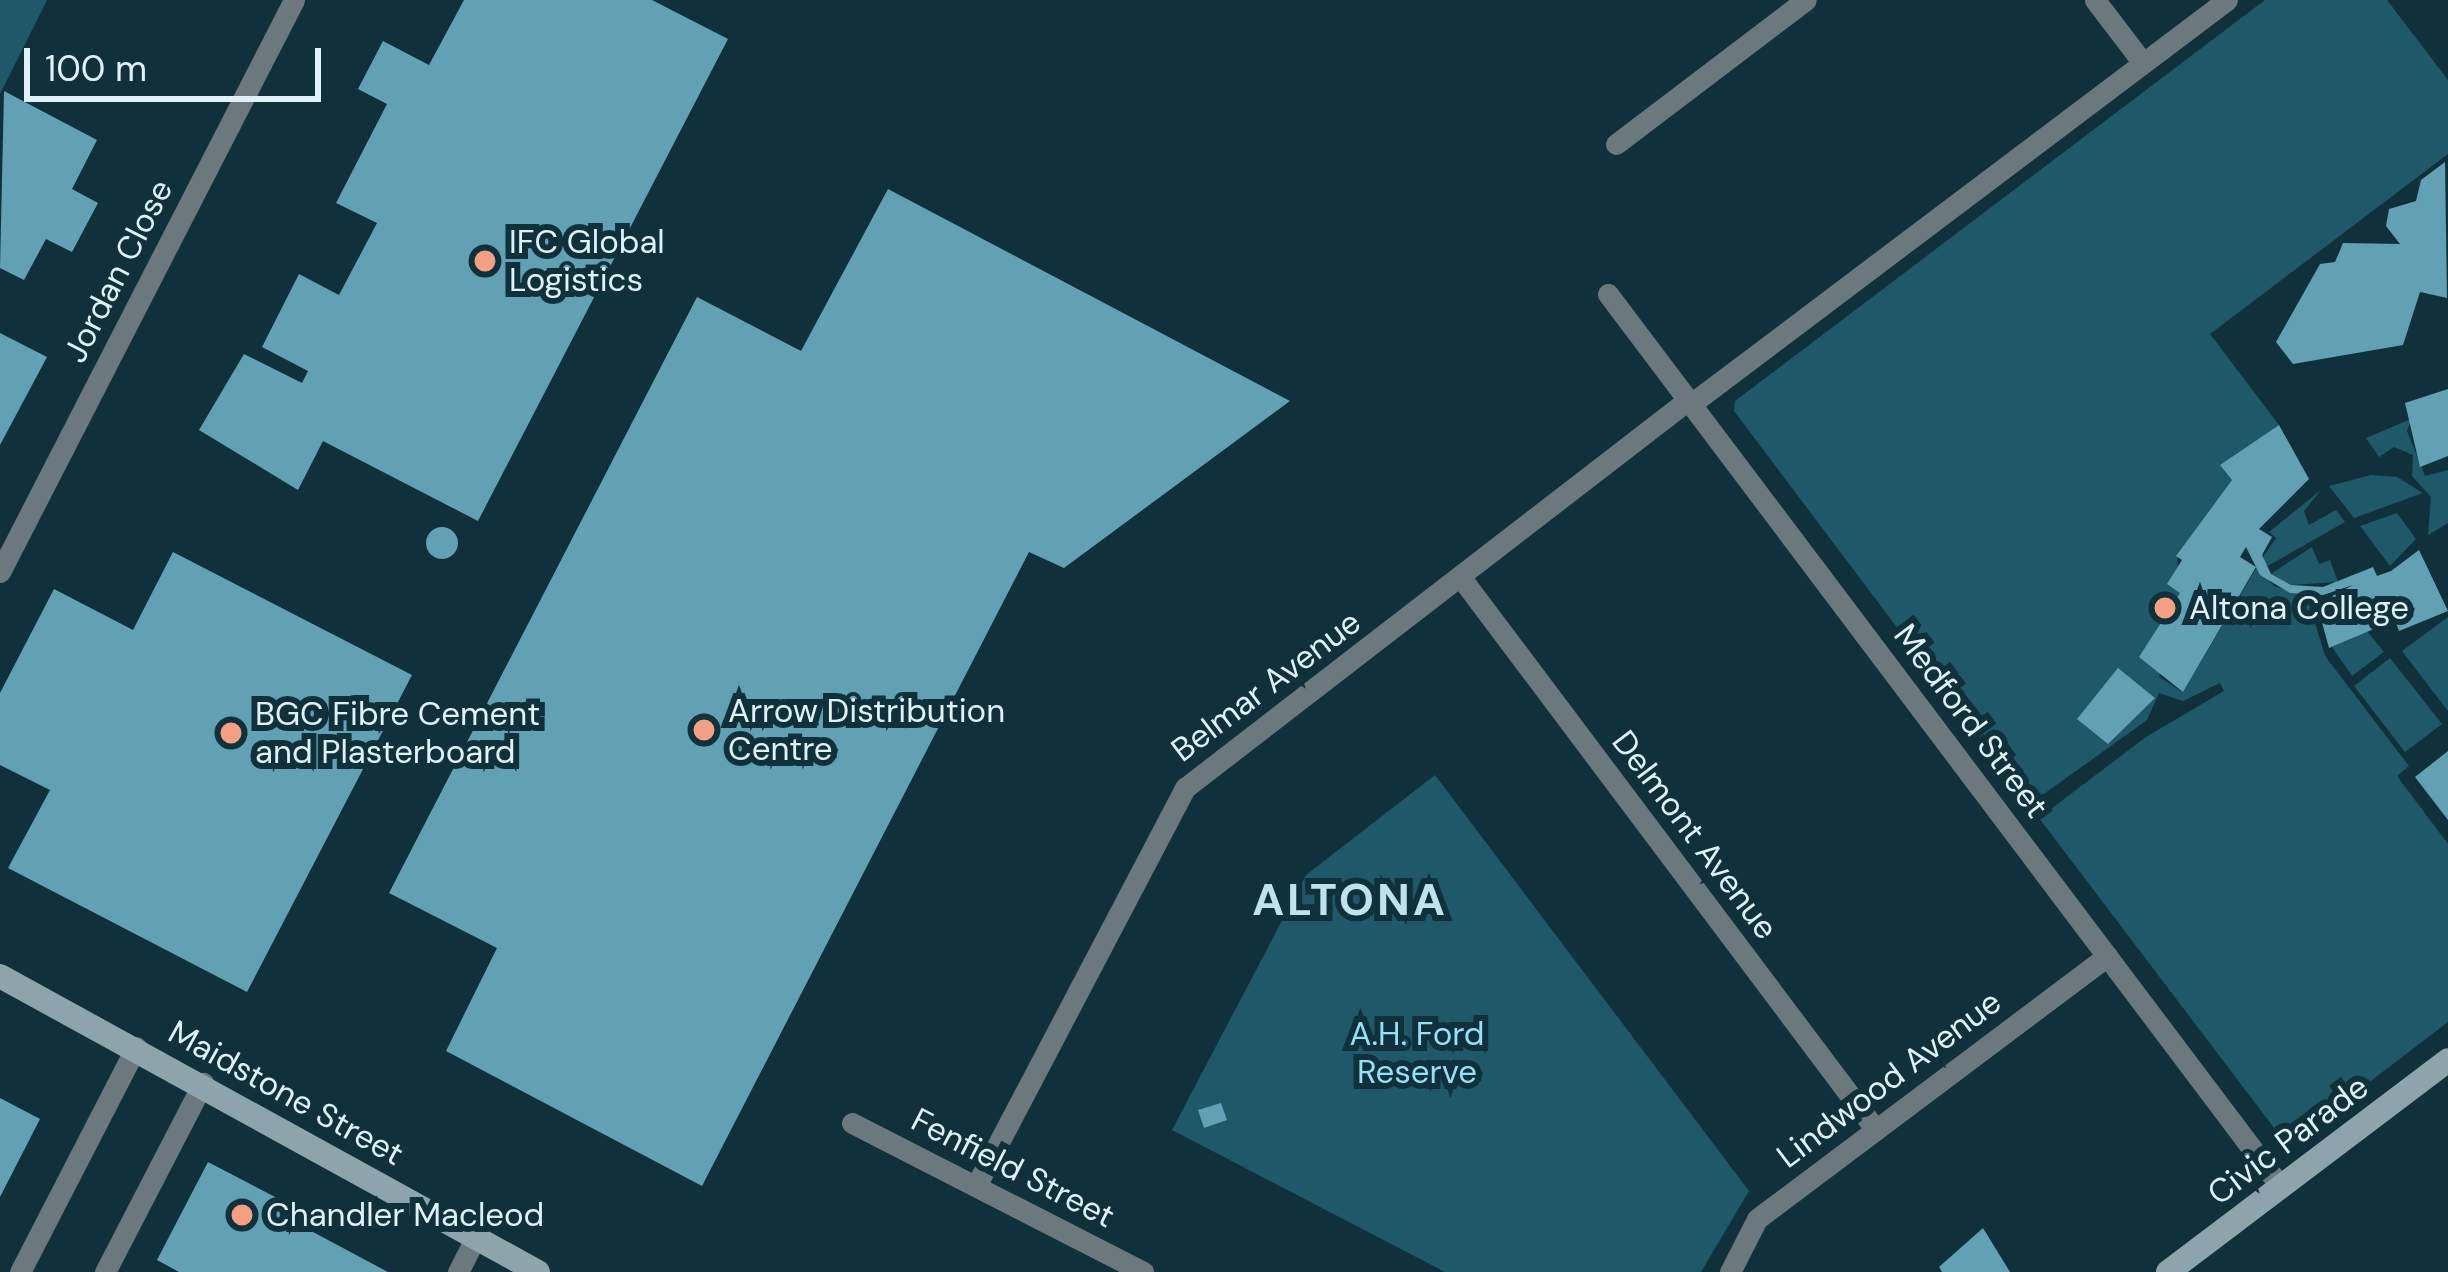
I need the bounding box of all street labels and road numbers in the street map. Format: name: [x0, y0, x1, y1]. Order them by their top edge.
street label: Jordan Close: [55, 173, 181, 369]
street label: Belmar Avenue: [1164, 602, 1368, 770]
street label: Medford Street: [1885, 616, 2057, 826]
street label: Delmont Avenue: [1604, 723, 1786, 947]
street label: Lindwood Avenue: [1769, 982, 2009, 1176]
street label: Maidstone Street: [162, 1012, 410, 1174]
street label: Civic Parade: [2200, 1067, 2376, 1213]
street label: Fenfield Street: [905, 1100, 1121, 1236]

